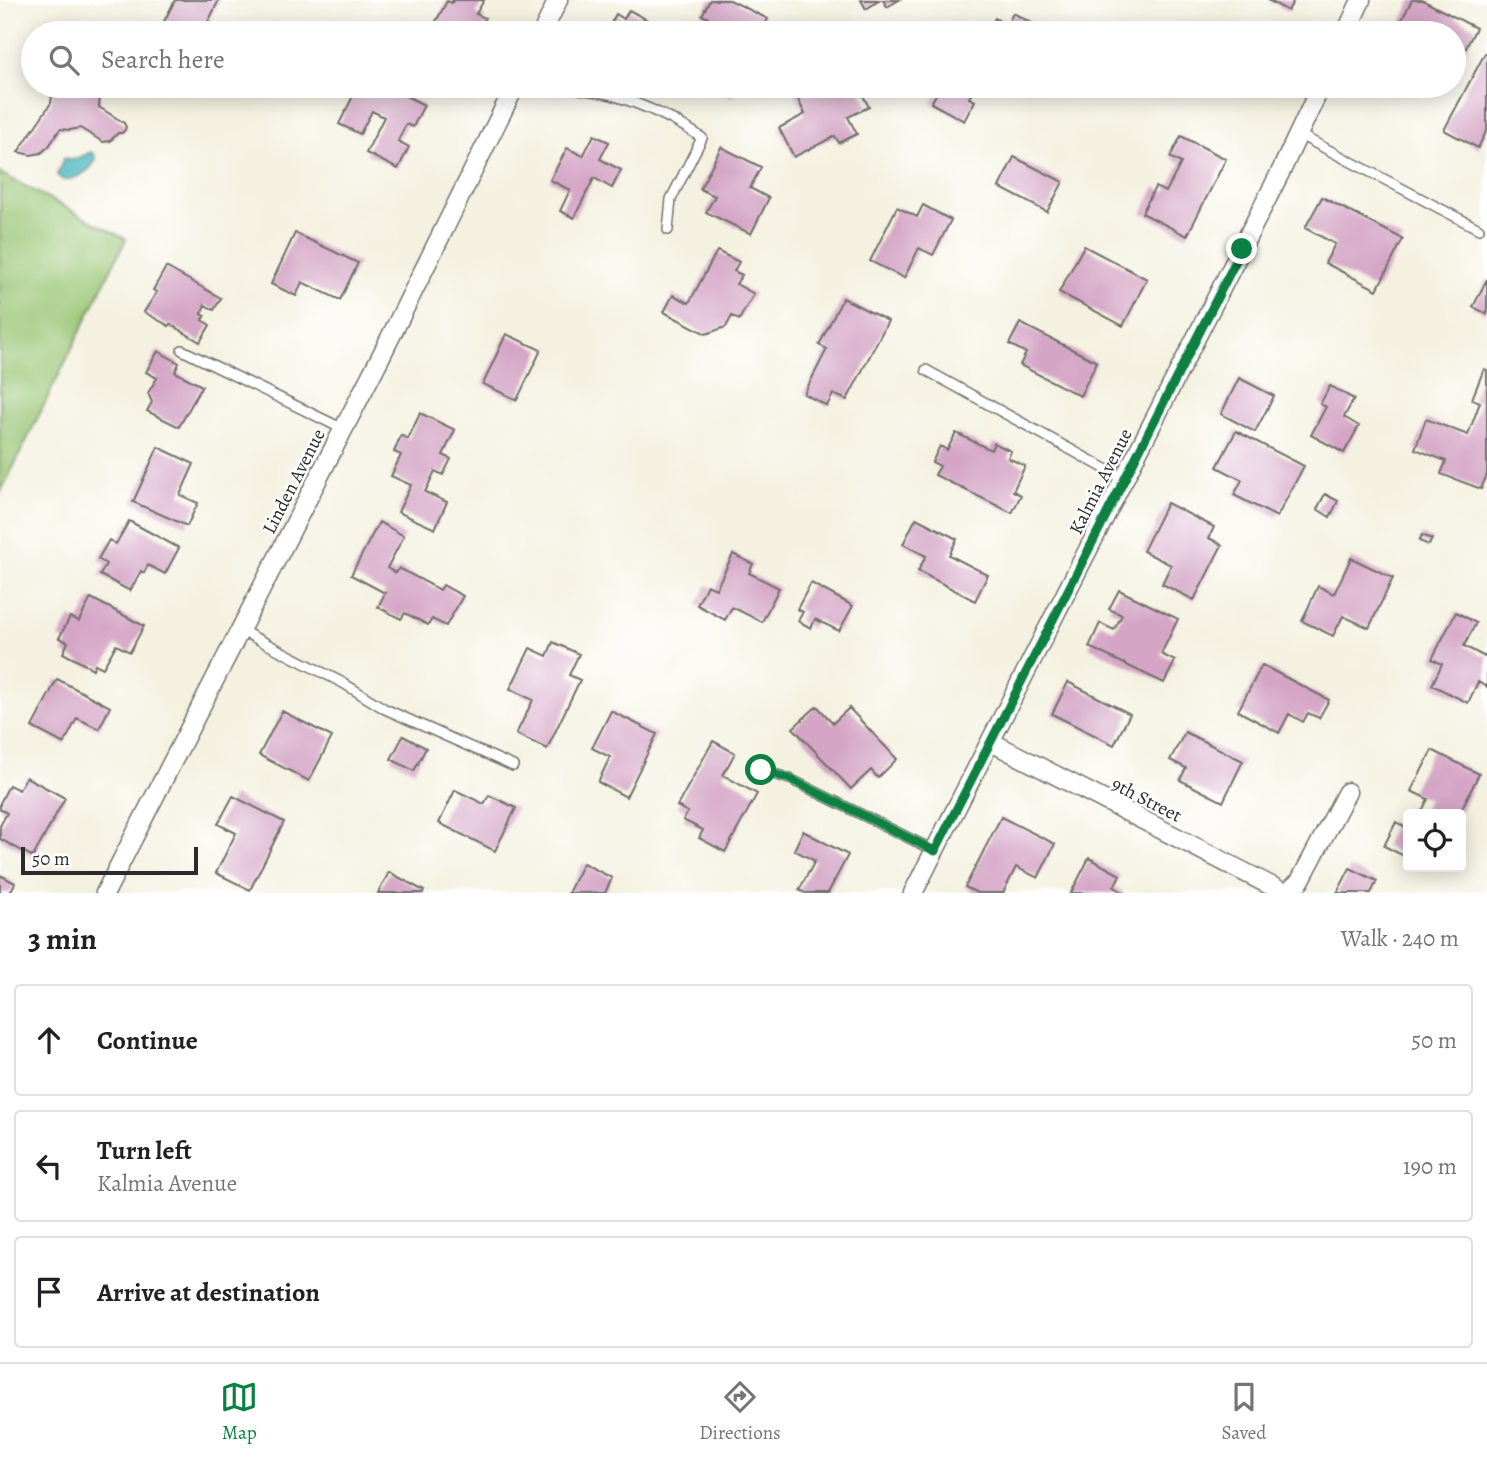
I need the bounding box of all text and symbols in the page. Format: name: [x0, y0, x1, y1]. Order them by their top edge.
search box: [21, 21, 1466, 98]
icon: search: [45, 41, 83, 79]
text: Search here: [101, 42, 225, 77]
route end: [1226, 233, 1257, 264]
street label: Linden Avenue: [256, 424, 332, 539]
street label: Kalmia Avenue: [1063, 424, 1139, 539]
route start: [745, 754, 776, 785]
street label: 9th Street: [1107, 771, 1186, 829]
map controls: [1403, 809, 1466, 872]
button: locate: [1403, 809, 1466, 872]
scale bar: [21, 844, 198, 876]
text: 50 m: [32, 846, 70, 872]
text: 3 min: [28, 919, 97, 959]
text: Walk · 240 m: [1341, 923, 1459, 954]
icon: ahead: [30, 1021, 68, 1059]
text: Continue: [97, 1023, 198, 1058]
text: 50 m: [1411, 1025, 1457, 1056]
text: Turn left: [97, 1133, 192, 1168]
icon: left: [30, 1147, 68, 1185]
text: 190 m: [1403, 1151, 1457, 1182]
text: Kalmia Avenue: [97, 1168, 237, 1199]
icon: arrive: [30, 1273, 68, 1311]
text: Arrive at destination: [97, 1275, 320, 1310]
tab: Map: [220, 1378, 258, 1446]
tab: Directions: [699, 1378, 781, 1446]
tab: Saved: [1222, 1378, 1267, 1446]

